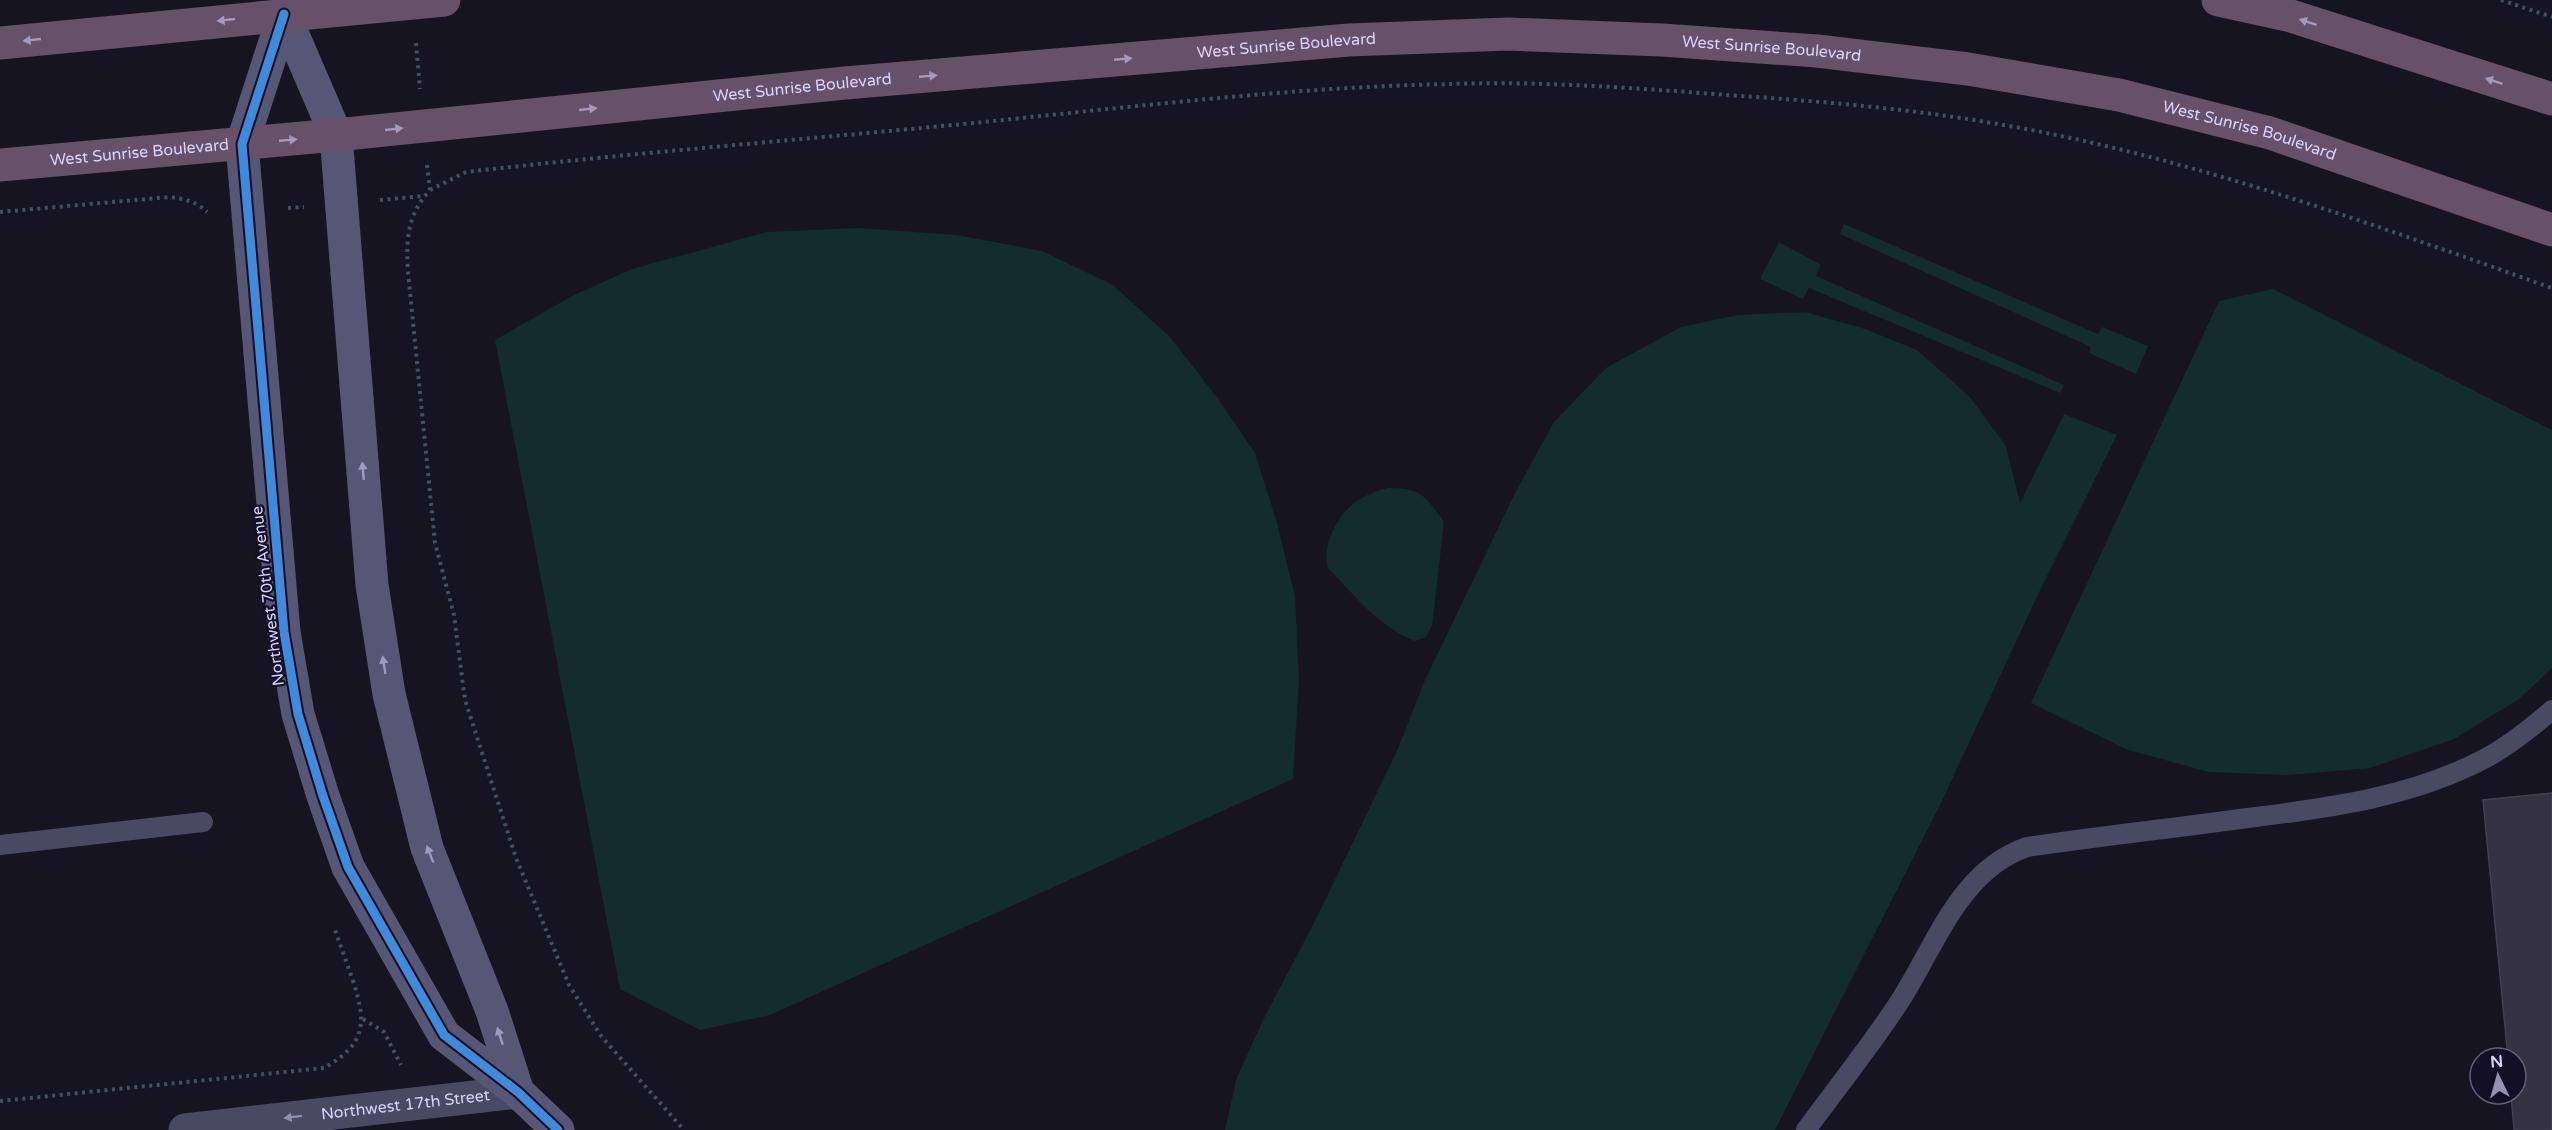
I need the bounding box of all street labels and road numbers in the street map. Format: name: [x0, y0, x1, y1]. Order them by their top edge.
street label: West Sunrise Boulevard: [1196, 29, 1376, 63]
street label: West Sunrise Boulevard: [1681, 31, 1862, 66]
street label: West Sunrise Boulevard: [712, 69, 892, 106]
street label: West Sunrise Boulevard: [2161, 96, 2339, 165]
street label: West Sunrise Boulevard: [49, 135, 230, 170]
street label: Northwest 70th Avenue: [247, 505, 289, 687]
street label: Northwest 17th Street: [320, 1085, 491, 1124]

